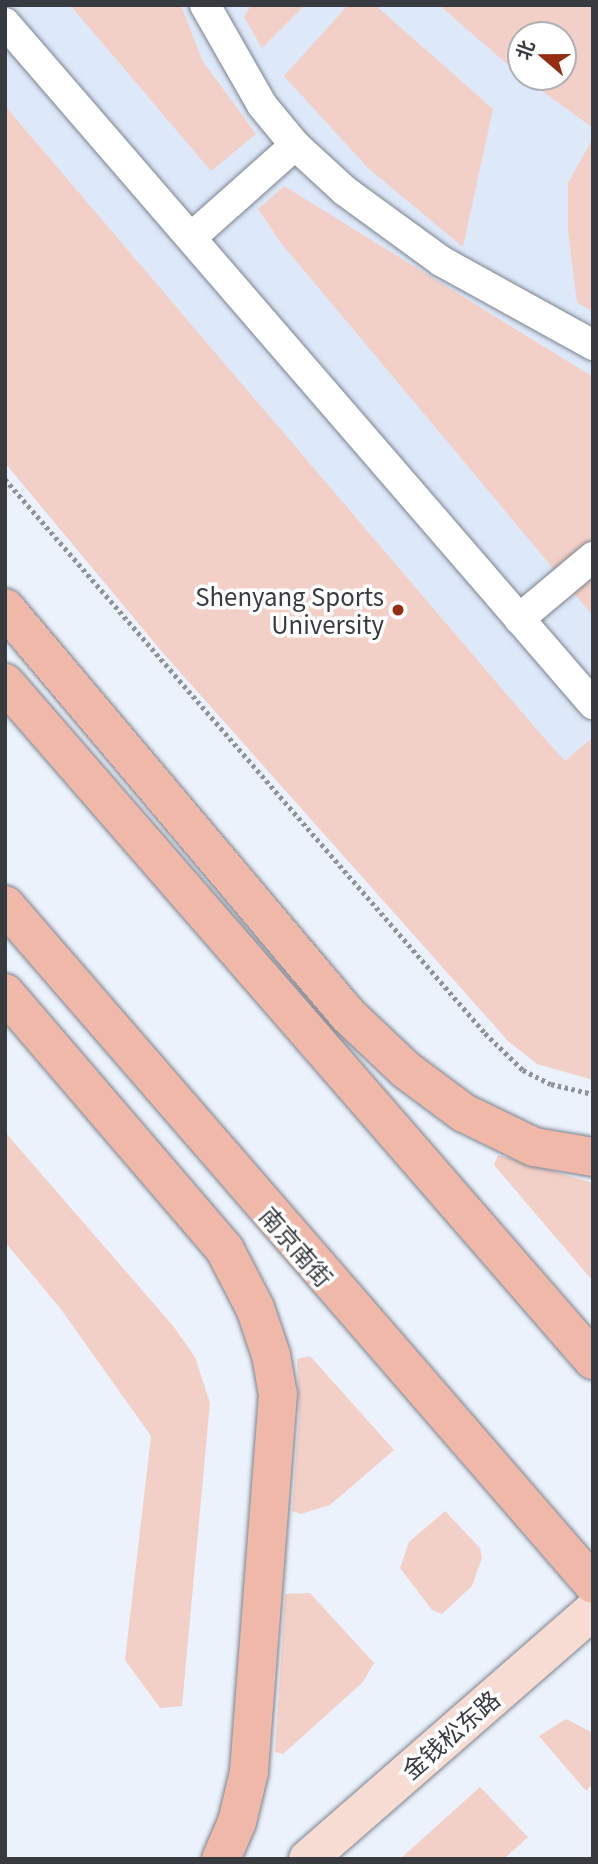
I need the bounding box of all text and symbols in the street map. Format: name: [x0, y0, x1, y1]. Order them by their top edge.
north arrow: [507, 21, 577, 91]
text: 北: [508, 36, 540, 63]
place label: Shenyang Sports University: [195, 582, 384, 638]
marker: Shenyang Sports University: [390, 602, 406, 618]
street label: 南京南街: [255, 1200, 339, 1292]
street label: 金钱松东路: [395, 1684, 505, 1784]

